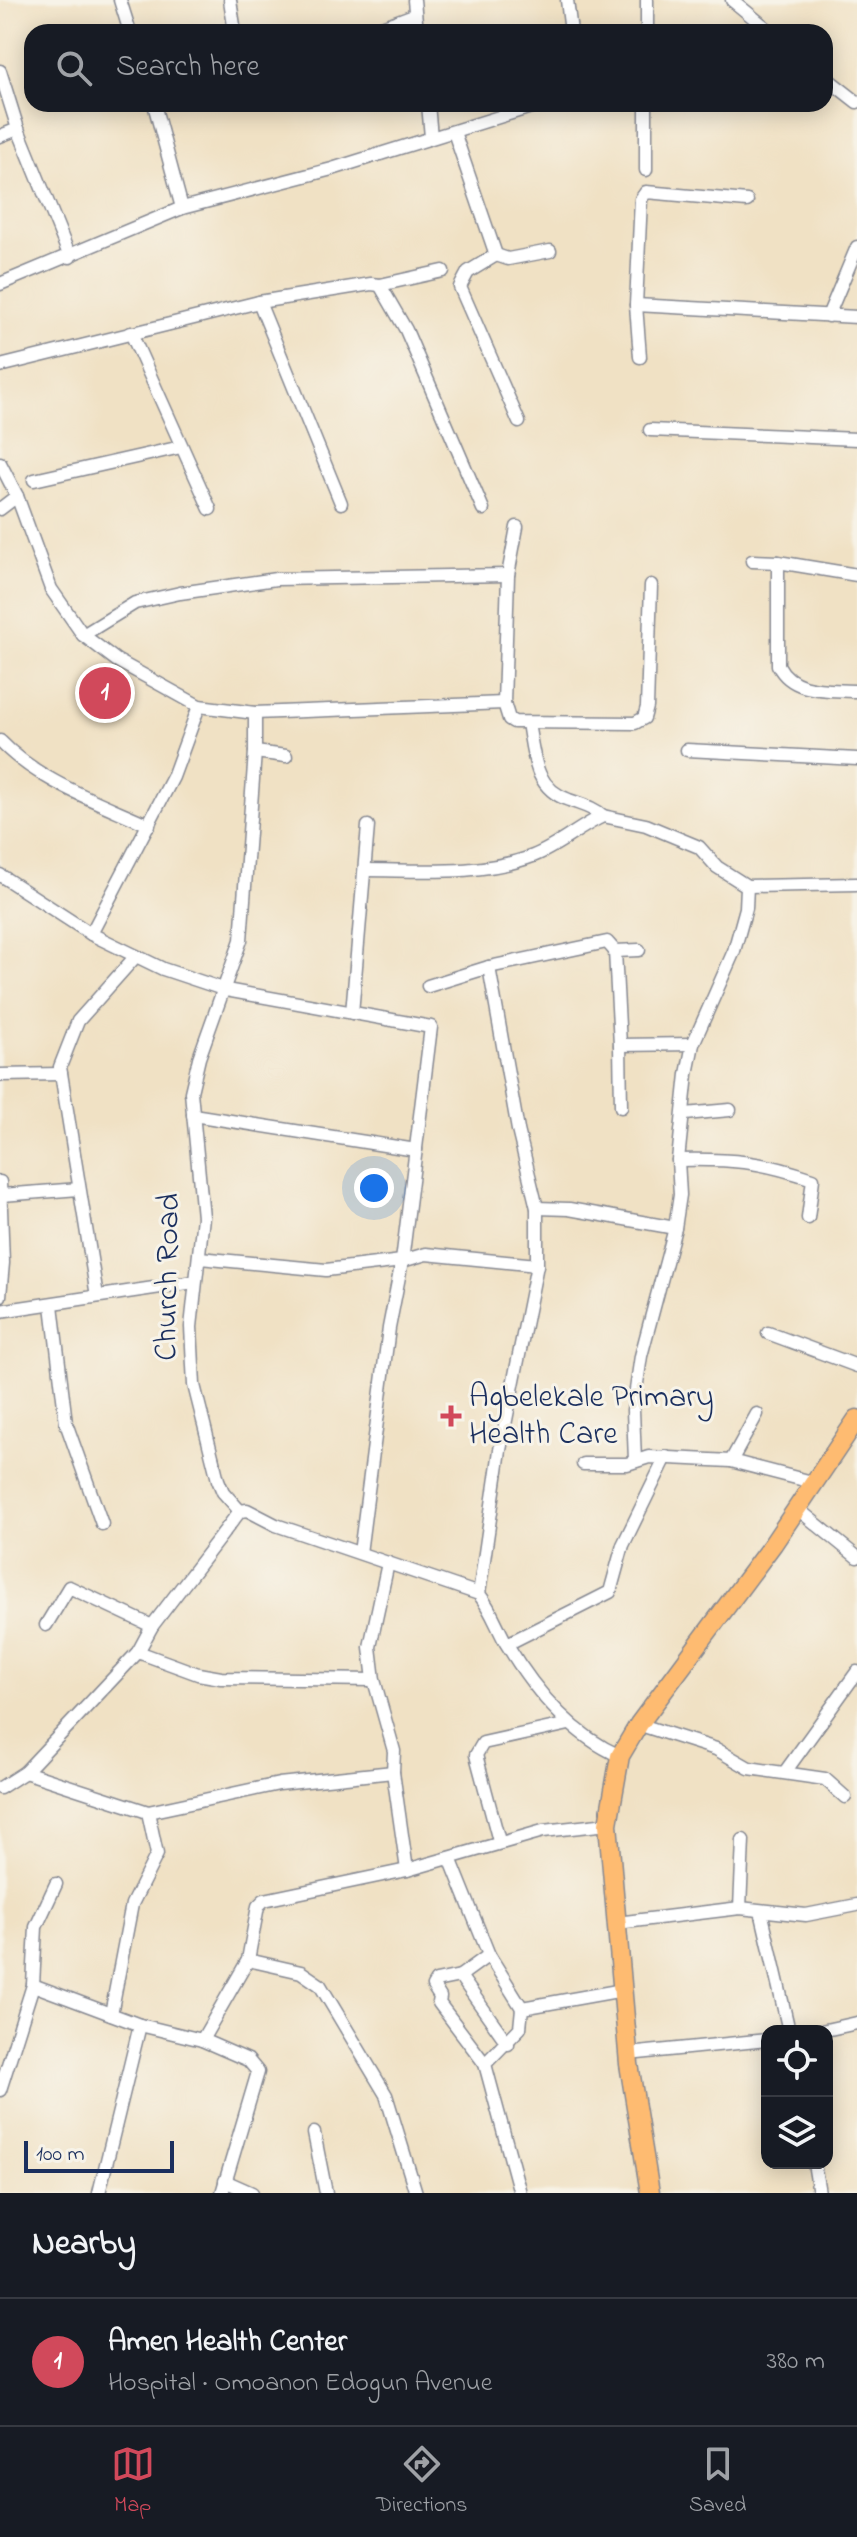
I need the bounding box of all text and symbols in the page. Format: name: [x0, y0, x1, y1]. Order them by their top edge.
search box: [24, 24, 833, 112]
icon: search: [52, 46, 96, 90]
text: Search here: [116, 46, 260, 90]
pin: 1: [79, 663, 131, 723]
your location: [354, 1168, 394, 1208]
street label: Church Road: [144, 1193, 194, 1361]
place label: Agbelekale Primary Health Care: [469, 1375, 714, 1459]
marker: Agbelekale Primary Health Care: [440, 1405, 462, 1427]
map controls: [761, 2025, 833, 2169]
button: locate: [761, 2025, 833, 2097]
button: layers: [761, 2097, 833, 2169]
scale bar: [24, 2137, 174, 2173]
text: 100 m: [36, 2139, 85, 2171]
text: Nearby: [32, 2220, 136, 2270]
text: Amen Health Center: [108, 2321, 347, 2365]
text: 1: [54, 2343, 62, 2381]
text: 380 m: [767, 2343, 825, 2381]
text: Hospital · Omoanon Edogun Avenue: [108, 2365, 492, 2403]
tab: Map: [111, 2442, 155, 2522]
tab: Directions: [376, 2442, 468, 2522]
tab: Saved: [689, 2442, 746, 2522]

